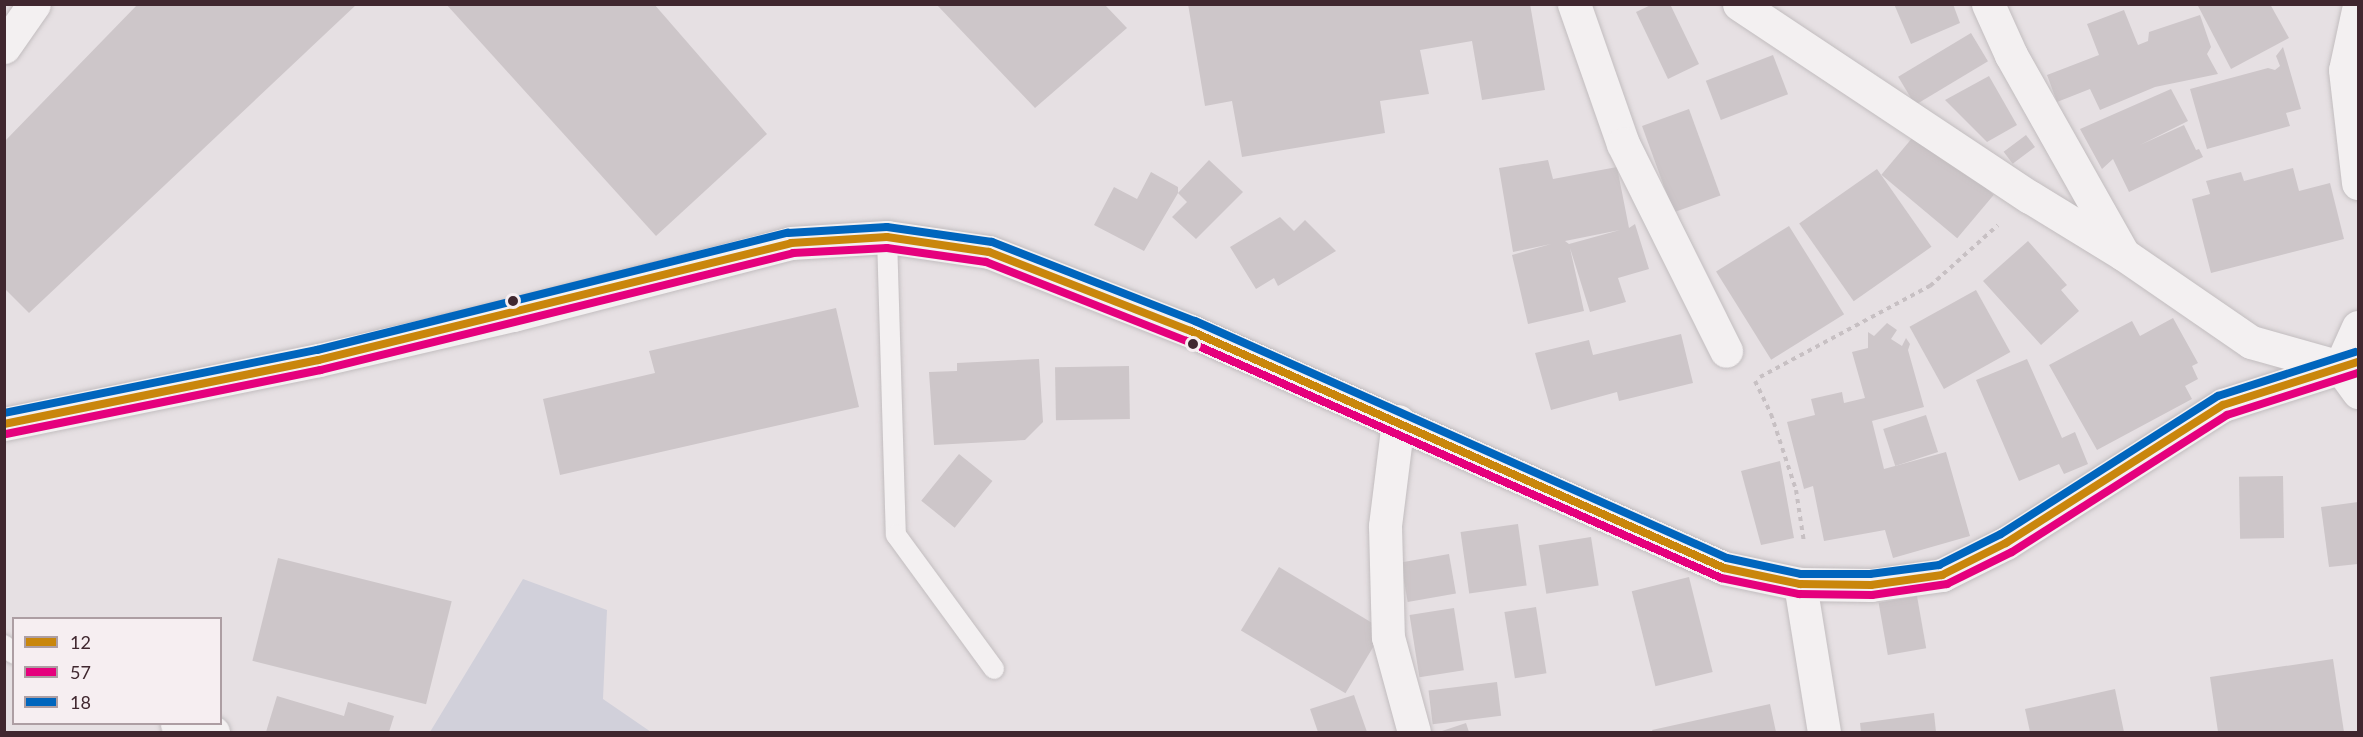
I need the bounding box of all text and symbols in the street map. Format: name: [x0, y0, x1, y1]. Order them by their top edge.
unlabelled marker: [507, 295, 519, 307]
unlabelled marker: [1187, 338, 1199, 350]
legend: [12, 617, 222, 725]
text: 12: [70, 631, 91, 653]
text: 57: [70, 661, 91, 683]
text: 18: [70, 691, 91, 713]

